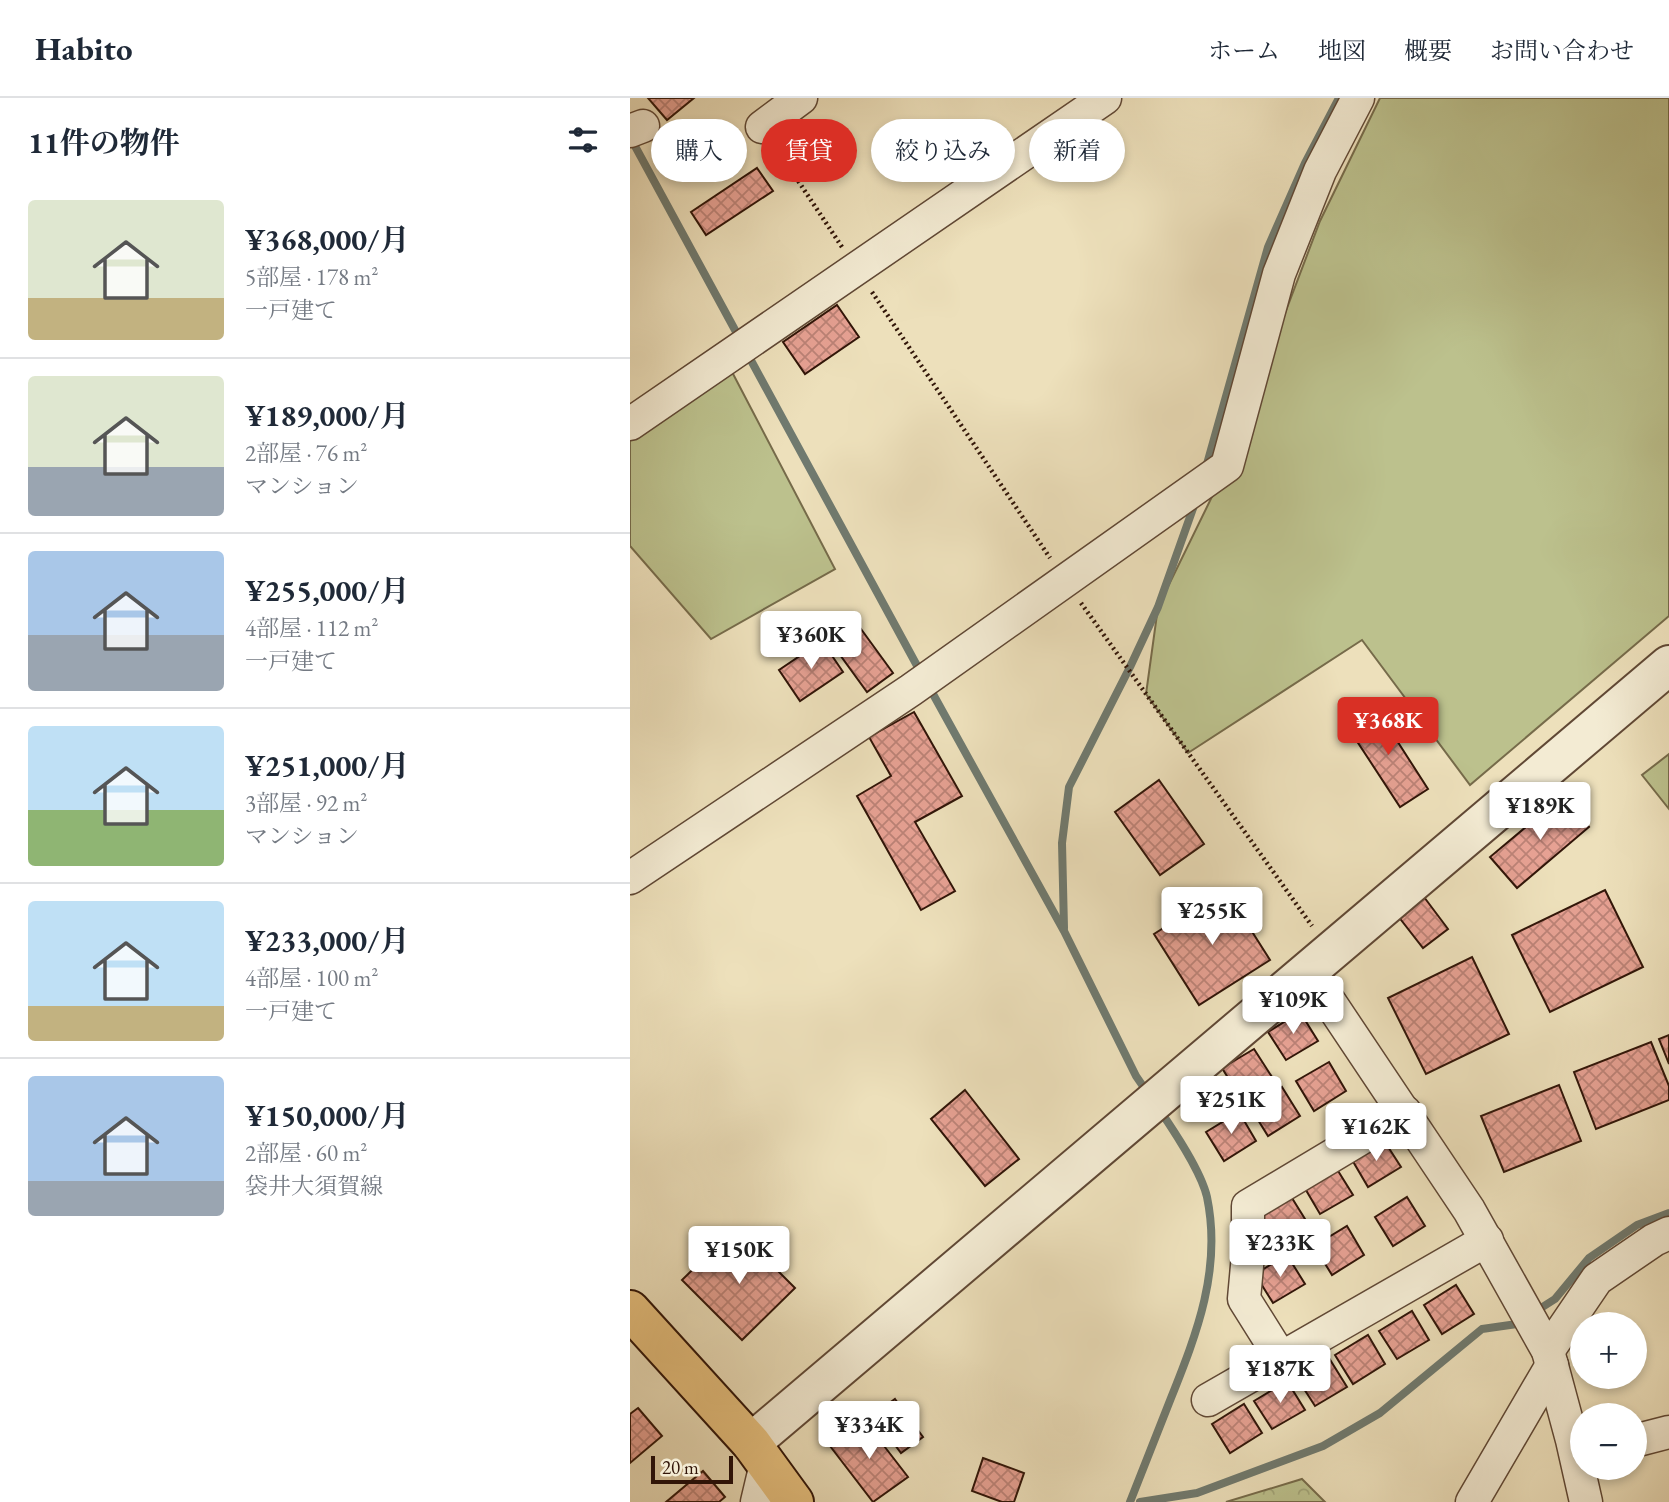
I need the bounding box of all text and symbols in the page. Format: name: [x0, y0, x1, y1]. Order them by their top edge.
text: Habito: [35, 27, 132, 70]
text: ホーム: [1208, 35, 1280, 66]
text: 地図: [1318, 35, 1366, 66]
text: 概要: [1404, 35, 1452, 66]
text: お問い合わせ: [1490, 35, 1634, 66]
chip: 購入: [651, 119, 747, 182]
chip: 賃貸: [761, 119, 857, 182]
chip: 絞り込み: [871, 119, 1015, 182]
chip: 新着: [1029, 119, 1125, 182]
icon: filters: [564, 121, 602, 159]
text: 11件の物件: [28, 123, 180, 162]
text: ¥368,000/月: [245, 220, 409, 259]
icon: home: [84, 228, 168, 312]
text: 5部屋 · 178 m²: [245, 262, 378, 292]
text: 一戸建て: [245, 295, 337, 325]
text: ¥189,000/月: [245, 396, 409, 435]
icon: home: [84, 404, 168, 488]
text: 2部屋 · 76 m²: [245, 438, 367, 468]
text: マンション: [245, 471, 359, 501]
text: ¥255,000/月: [245, 571, 409, 610]
icon: home: [84, 579, 168, 663]
pin: ¥360K: [762, 612, 860, 671]
text: 4部屋 · 112 m²: [245, 613, 378, 643]
text: ¥360K: [776, 619, 846, 649]
text: 一戸建て: [245, 646, 337, 676]
pin: ¥368K: [1339, 698, 1437, 757]
text: ¥368K: [1353, 705, 1423, 735]
text: ¥251,000/月: [245, 746, 409, 785]
icon: home: [84, 754, 168, 838]
pin: ¥189K: [1491, 782, 1589, 842]
text: 3部屋 · 92 m²: [245, 788, 367, 818]
text: ¥189K: [1505, 790, 1575, 820]
text: マンション: [245, 821, 359, 851]
pin: ¥255K: [1163, 888, 1261, 947]
text: ¥255K: [1177, 895, 1247, 925]
text: ¥233,000/月: [245, 921, 409, 960]
icon: home: [84, 929, 168, 1013]
text: 4部屋 · 100 m²: [245, 963, 378, 993]
pin: ¥109K: [1244, 976, 1342, 1036]
text: ¥109K: [1258, 984, 1328, 1014]
text: 一戸建て: [245, 996, 337, 1026]
pin: ¥251K: [1182, 1076, 1280, 1136]
text: ¥251K: [1196, 1084, 1266, 1114]
text: ¥150,000/月: [245, 1096, 409, 1135]
icon: home: [84, 1104, 168, 1188]
pin: ¥162K: [1327, 1104, 1425, 1163]
text: ¥162K: [1341, 1111, 1411, 1141]
text: 2部屋 · 60 m²: [245, 1138, 367, 1168]
text: 袋井大須賀線: [245, 1171, 383, 1201]
pin: ¥233K: [1231, 1220, 1329, 1279]
pin: ¥150K: [690, 1226, 788, 1286]
text: ¥233K: [1245, 1227, 1315, 1257]
text: ¥150K: [704, 1234, 774, 1264]
map controls: [1570, 1312, 1647, 1480]
button: +: [1570, 1312, 1647, 1389]
pin: ¥187K: [1231, 1346, 1329, 1405]
text: ¥187K: [1245, 1353, 1315, 1383]
pin: ¥334K: [820, 1402, 918, 1461]
button: −: [1570, 1403, 1647, 1480]
text: ¥334K: [834, 1409, 904, 1439]
scale bar: [651, 1453, 733, 1485]
text: 20 m: [662, 1455, 699, 1480]

